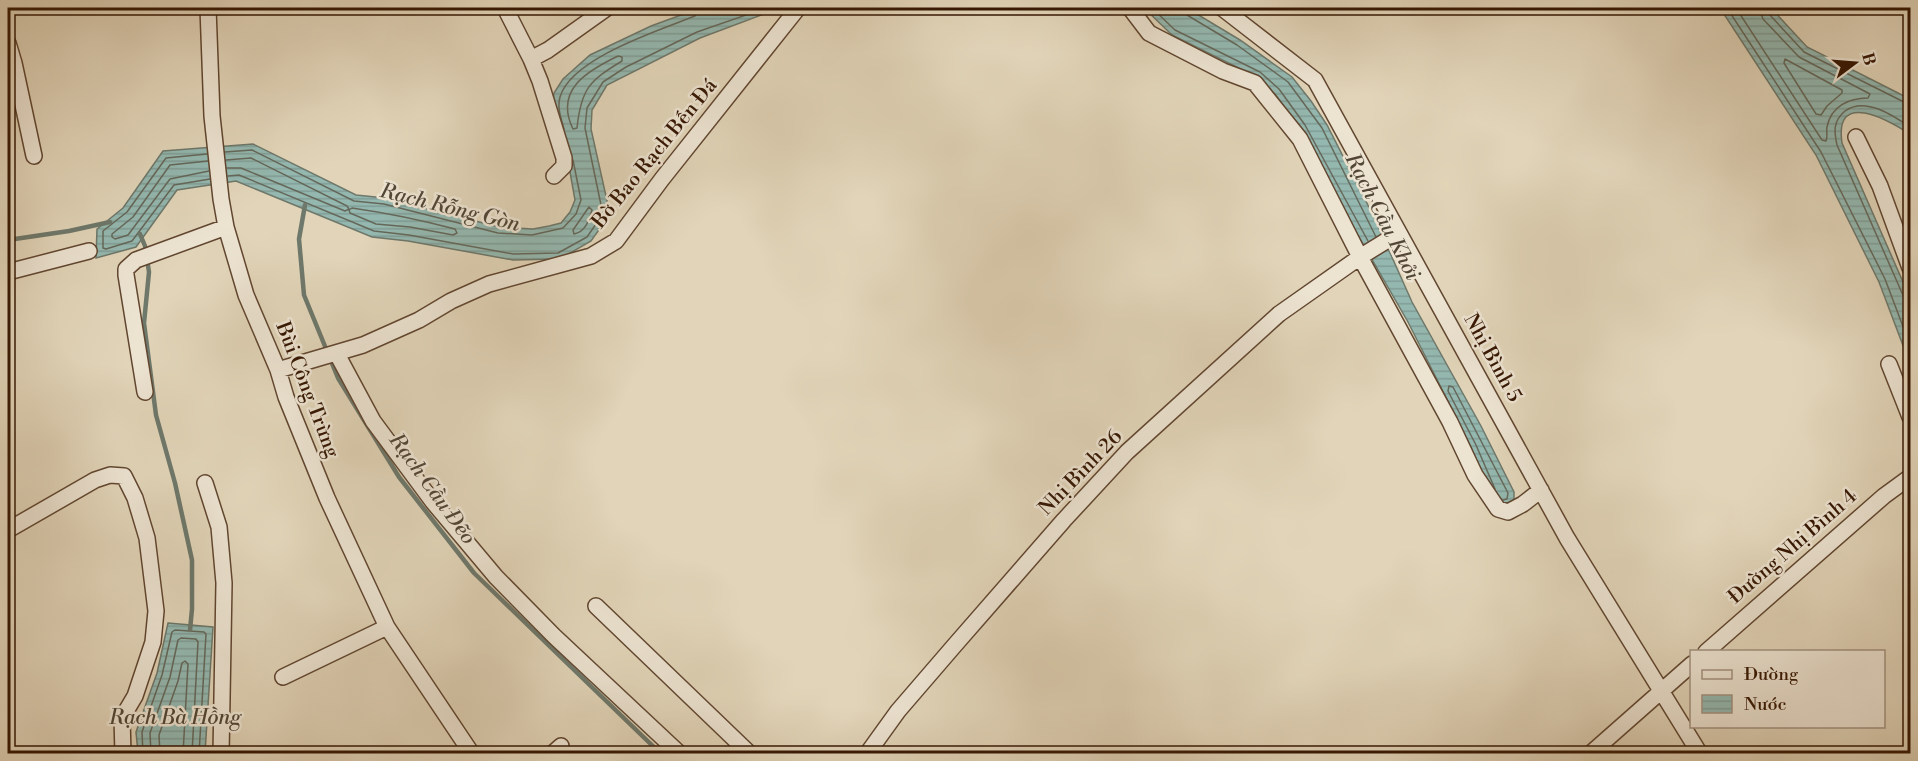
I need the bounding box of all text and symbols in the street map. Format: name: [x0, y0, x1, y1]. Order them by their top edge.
north arrow: [1825, 33, 1885, 93]
text: B: [1857, 51, 1880, 68]
street label: Bờ Bao Rạch Bến Đá: [586, 73, 724, 235]
water label: Rạch Cầu Khởi: [1338, 148, 1425, 285]
water label: Rạch Rỗng Gòn: [376, 178, 523, 238]
street label: Nhị Bình 5: [1458, 309, 1526, 407]
street label: Bùi Công Trừng: [269, 318, 345, 462]
street label: Nhị Bình 26: [1034, 425, 1128, 521]
water label: Rạch Cầu Đẽo: [382, 427, 481, 550]
street label: Đường Nhị Bình 4: [1723, 484, 1863, 610]
legend: [1690, 650, 1885, 728]
text: Đường: [1744, 663, 1799, 686]
text: Nước: [1744, 693, 1787, 716]
water label: Rạch Bà Hồng: [108, 705, 242, 731]

